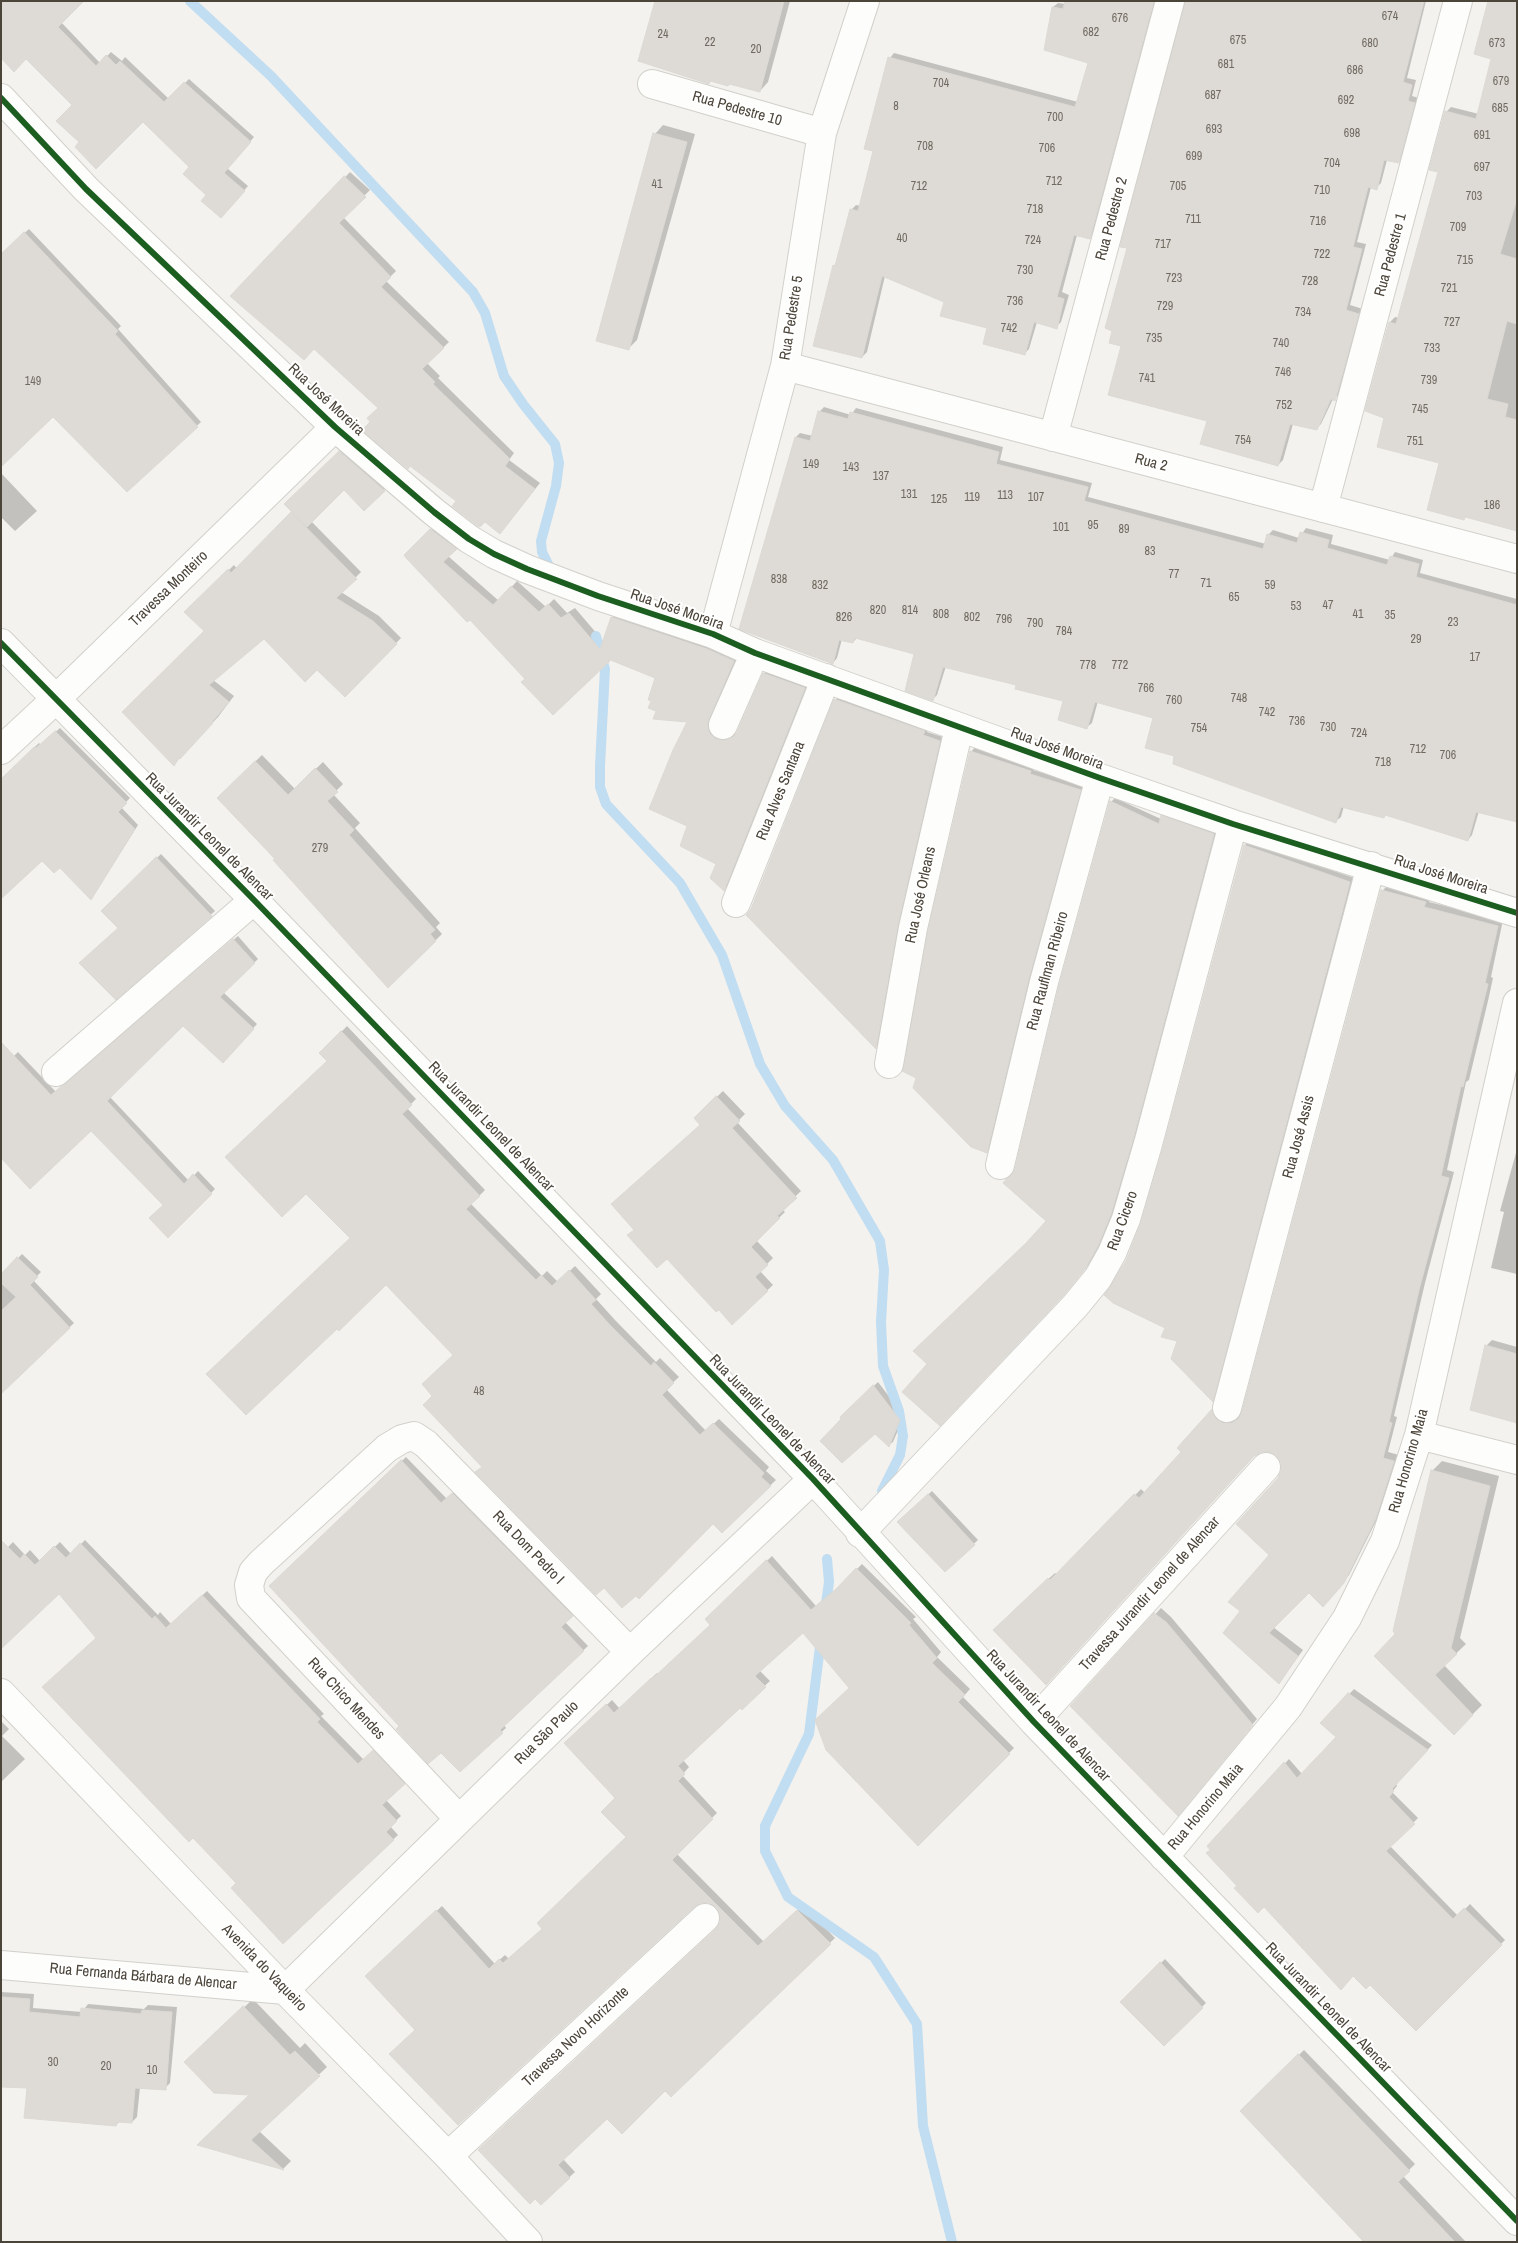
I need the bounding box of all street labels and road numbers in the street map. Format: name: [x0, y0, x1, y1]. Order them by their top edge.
street label: Rua Pedestre 10: [690, 88, 784, 130]
street label: Rua Pedestre 2: [1092, 175, 1132, 263]
street label: Rua Pedestre 1: [1371, 211, 1411, 299]
street label: Rua Pedestre 5: [776, 274, 808, 362]
street label: Rua José Moreira: [284, 360, 368, 440]
street label: Rua 2: [1133, 450, 1169, 476]
street label: Travessa Monteiro: [126, 547, 212, 631]
street label: Rua José Moreira: [628, 586, 726, 634]
street label: Rua José Moreira: [1008, 724, 1106, 774]
street label: Rua Alves Santana: [753, 739, 809, 843]
street label: Rua Jurandir Leonel de Alencar: [141, 769, 277, 905]
street label: Rua José Orleans: [902, 845, 940, 945]
street label: Rua José Moreira: [1392, 851, 1490, 899]
street label: Rua Rauflman Ribeiro: [1023, 910, 1073, 1032]
street label: Rua Jurandir Leonel de Alencar: [424, 1058, 558, 1196]
street label: Rua José Assis: [1279, 1093, 1319, 1181]
street label: Rua Cicero: [1104, 1189, 1142, 1253]
street label: Rua Jurandir Leonel de Alencar: [705, 1351, 839, 1489]
street label: Rua Honorino Maia: [1386, 1407, 1432, 1515]
street label: Rua Dom Pedro I: [489, 1508, 567, 1588]
street label: Travessa Jurandir Leonel de Alencar: [1076, 1513, 1224, 1675]
street label: Rua Jurandir Leonel de Alencar: [982, 1646, 1114, 1786]
street label: Rua Chico Mendes: [304, 1654, 388, 1744]
street label: Rua São Paulo: [511, 1697, 583, 1769]
street label: Rua Honorino Maia: [1165, 1760, 1247, 1854]
street label: Avenida do Vaqueiro: [218, 1921, 310, 2015]
street label: Rua Jurandir Leonel de Alencar: [1261, 1939, 1395, 2077]
street label: Rua Fernanda Bárbara de Alencar: [49, 1960, 237, 1994]
street label: Travessa Novo Horizonte: [519, 1983, 633, 2091]

